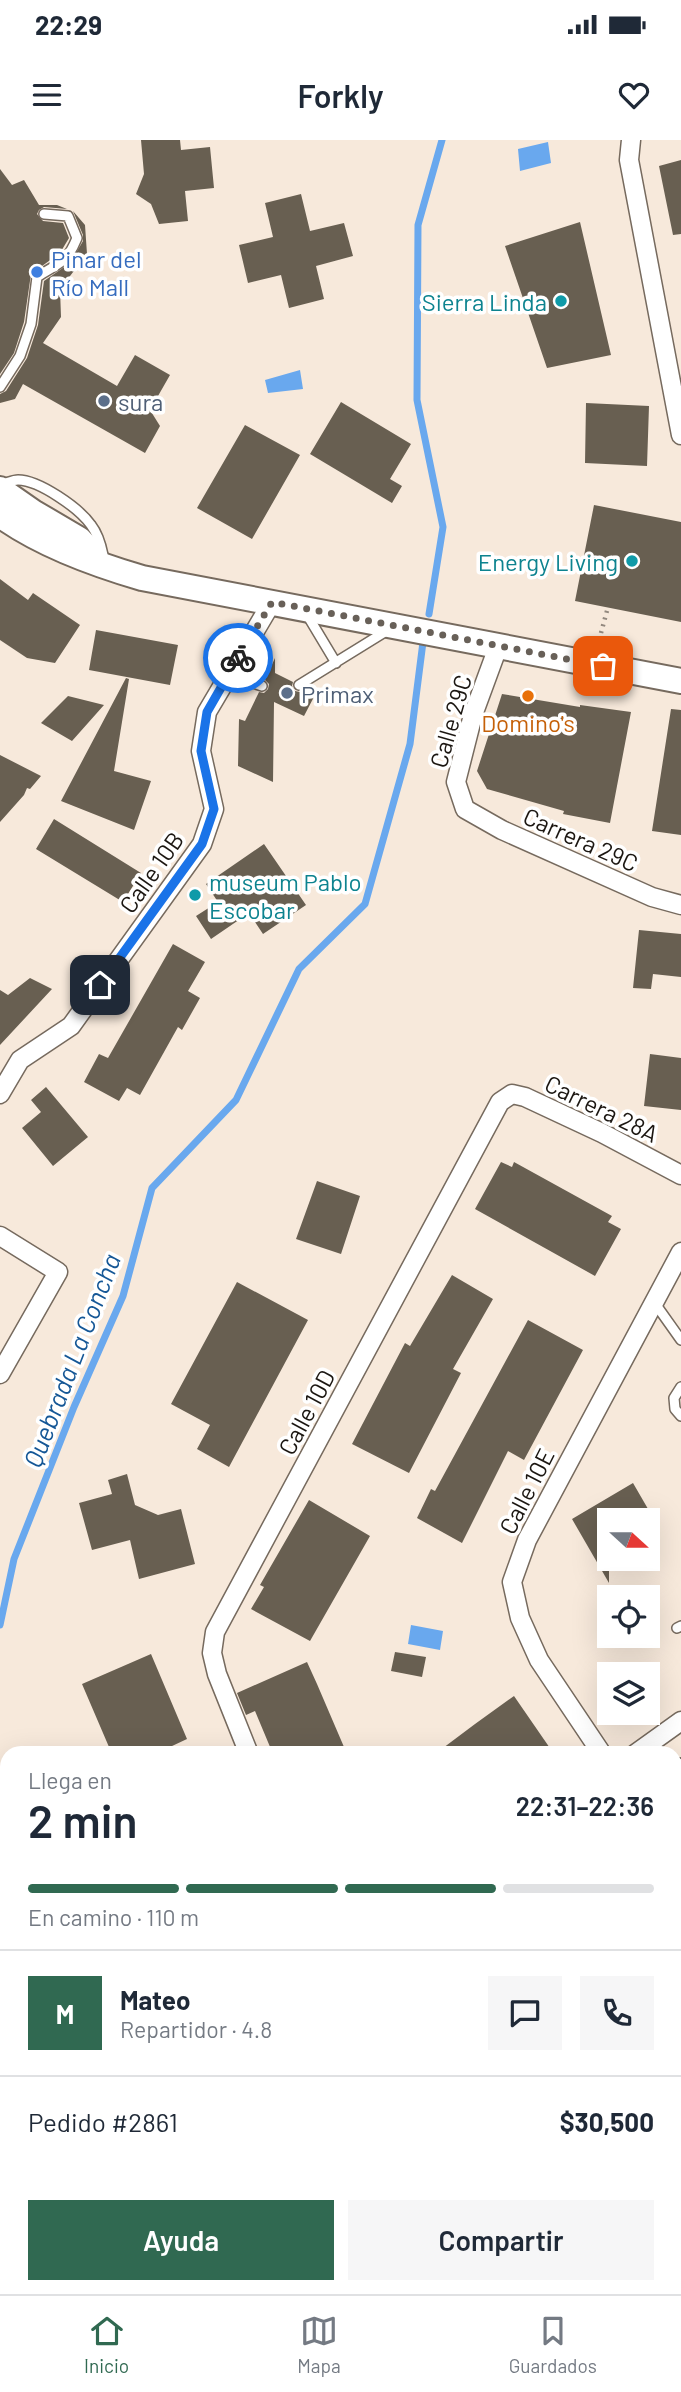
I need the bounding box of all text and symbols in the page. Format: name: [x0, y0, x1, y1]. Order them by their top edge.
text: 22:29: [35, 9, 102, 40]
icon: menu: [28, 76, 66, 114]
text: Forkly: [297, 76, 384, 114]
icon: heart: [615, 76, 653, 114]
place label: Pinar del Río Mall: [51, 244, 141, 301]
marker: Pinar del Río Mall: [29, 264, 45, 280]
place label: Sierra Linda: [422, 287, 547, 316]
marker: Sierra Linda: [553, 293, 569, 309]
place label: sura: [118, 387, 163, 416]
marker: sura: [96, 393, 112, 409]
place label: Energy Living: [478, 547, 618, 576]
marker: Energy Living: [624, 553, 640, 569]
courier: [203, 623, 273, 693]
pin: [573, 636, 633, 696]
icon: bike: [219, 639, 257, 677]
icon: bag: [584, 647, 622, 685]
street label: Calle 29C: [423, 671, 477, 771]
place label: Primax: [301, 679, 374, 708]
marker: Primax: [279, 685, 295, 701]
marker: Domino's: [520, 688, 536, 704]
place label: Domino's: [481, 708, 575, 737]
street label: Carrera 29C: [519, 801, 643, 877]
street label: Calle 10B: [113, 826, 189, 918]
place label: museum Pablo Escobar: [209, 867, 362, 924]
marker: museum Pablo Escobar: [187, 887, 203, 903]
pin: [70, 955, 130, 1015]
icon: home: [81, 966, 119, 1004]
street label: Carrera 28A: [541, 1068, 663, 1148]
water label: Quebrada La Concha: [16, 1249, 126, 1471]
street label: Calle 10D: [272, 1365, 340, 1459]
street label: Calle 10E: [492, 1444, 560, 1538]
north arrow: [597, 1508, 660, 1572]
map controls: [597, 1508, 660, 1725]
button: locate: [597, 1585, 660, 1648]
button: layers: [597, 1662, 660, 1725]
text: Llega en: [28, 1766, 112, 1794]
text: 22:31–22:36: [516, 1790, 654, 1821]
text: 2 min: [28, 1792, 137, 1847]
text: En camino · 110 m: [28, 1903, 199, 1931]
button: chat: [488, 1976, 562, 2050]
button: phone: [580, 1976, 654, 2050]
text: Mateo: [120, 1984, 190, 2015]
text: M: [56, 1998, 74, 2029]
text: Repartidor · 4.8: [120, 2015, 272, 2043]
text: Pedido #2861: [28, 2106, 178, 2137]
text: $30,500: [560, 2106, 654, 2137]
button: Ayuda: [28, 2200, 334, 2280]
button: Compartir: [348, 2200, 654, 2280]
tab: Inicio: [84, 2312, 129, 2377]
tab: Mapa: [297, 2312, 341, 2377]
tab: Guardados: [509, 2312, 597, 2377]

